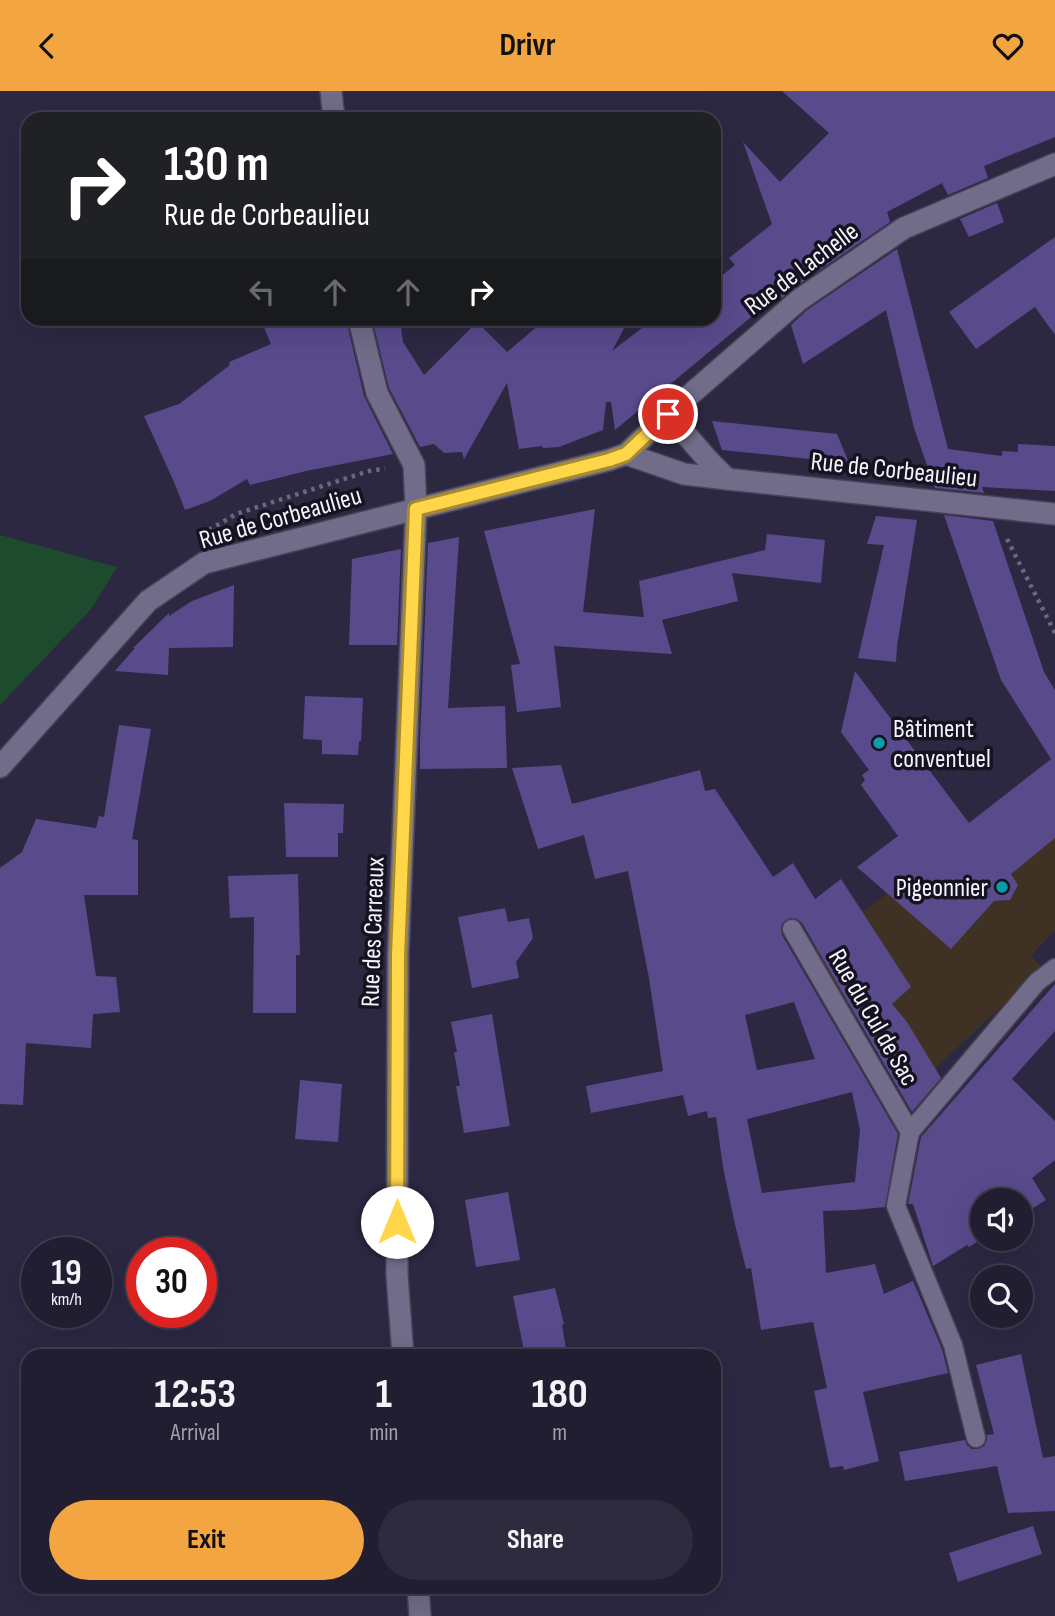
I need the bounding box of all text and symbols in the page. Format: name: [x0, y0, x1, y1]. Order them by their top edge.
text: Drivr: [499, 26, 556, 65]
icon: back: [28, 27, 66, 65]
icon: heart: [989, 27, 1027, 65]
text: 130 m: [164, 136, 269, 195]
icon: right: [49, 140, 140, 231]
text: Rue de Corbeaulieu: [164, 196, 370, 235]
street label: Rue de Lachelle: [739, 216, 865, 322]
icon: left: [243, 273, 281, 311]
icon: ahead: [316, 273, 354, 311]
icon: ahead: [389, 273, 427, 311]
icon: right: [462, 273, 500, 311]
pin: [638, 384, 698, 444]
icon: arrive: [649, 395, 687, 433]
street label: Rue de Corbeaulieu: [809, 446, 979, 495]
street label: Rue de Corbeaulieu: [196, 481, 365, 556]
place label: Bâtiment conventuel: [893, 714, 991, 775]
marker: Bâtiment conventuel: [871, 735, 887, 751]
street label: Rue des Carreaux: [355, 856, 392, 1008]
place label: Pigeonnier: [896, 873, 989, 904]
marker: Pigeonnier: [994, 879, 1010, 895]
street label: Rue du Cul de Sac: [821, 944, 924, 1092]
position arrow: [360, 1185, 434, 1259]
map controls: [970, 1188, 1033, 1328]
button: sound: [970, 1188, 1033, 1251]
speed limit sign: 30: [126, 1237, 217, 1328]
text: 19: [51, 1252, 82, 1295]
button: search: [970, 1265, 1033, 1328]
text: km/h: [51, 1289, 82, 1310]
text: 12:53: [154, 1369, 236, 1420]
text: 1: [376, 1369, 392, 1420]
text: 180: [531, 1369, 588, 1420]
text: Arrival: [170, 1419, 220, 1447]
text: min: [369, 1419, 398, 1447]
text: m: [552, 1419, 567, 1447]
button: Exit: [49, 1500, 364, 1580]
button: Share: [378, 1500, 693, 1580]

